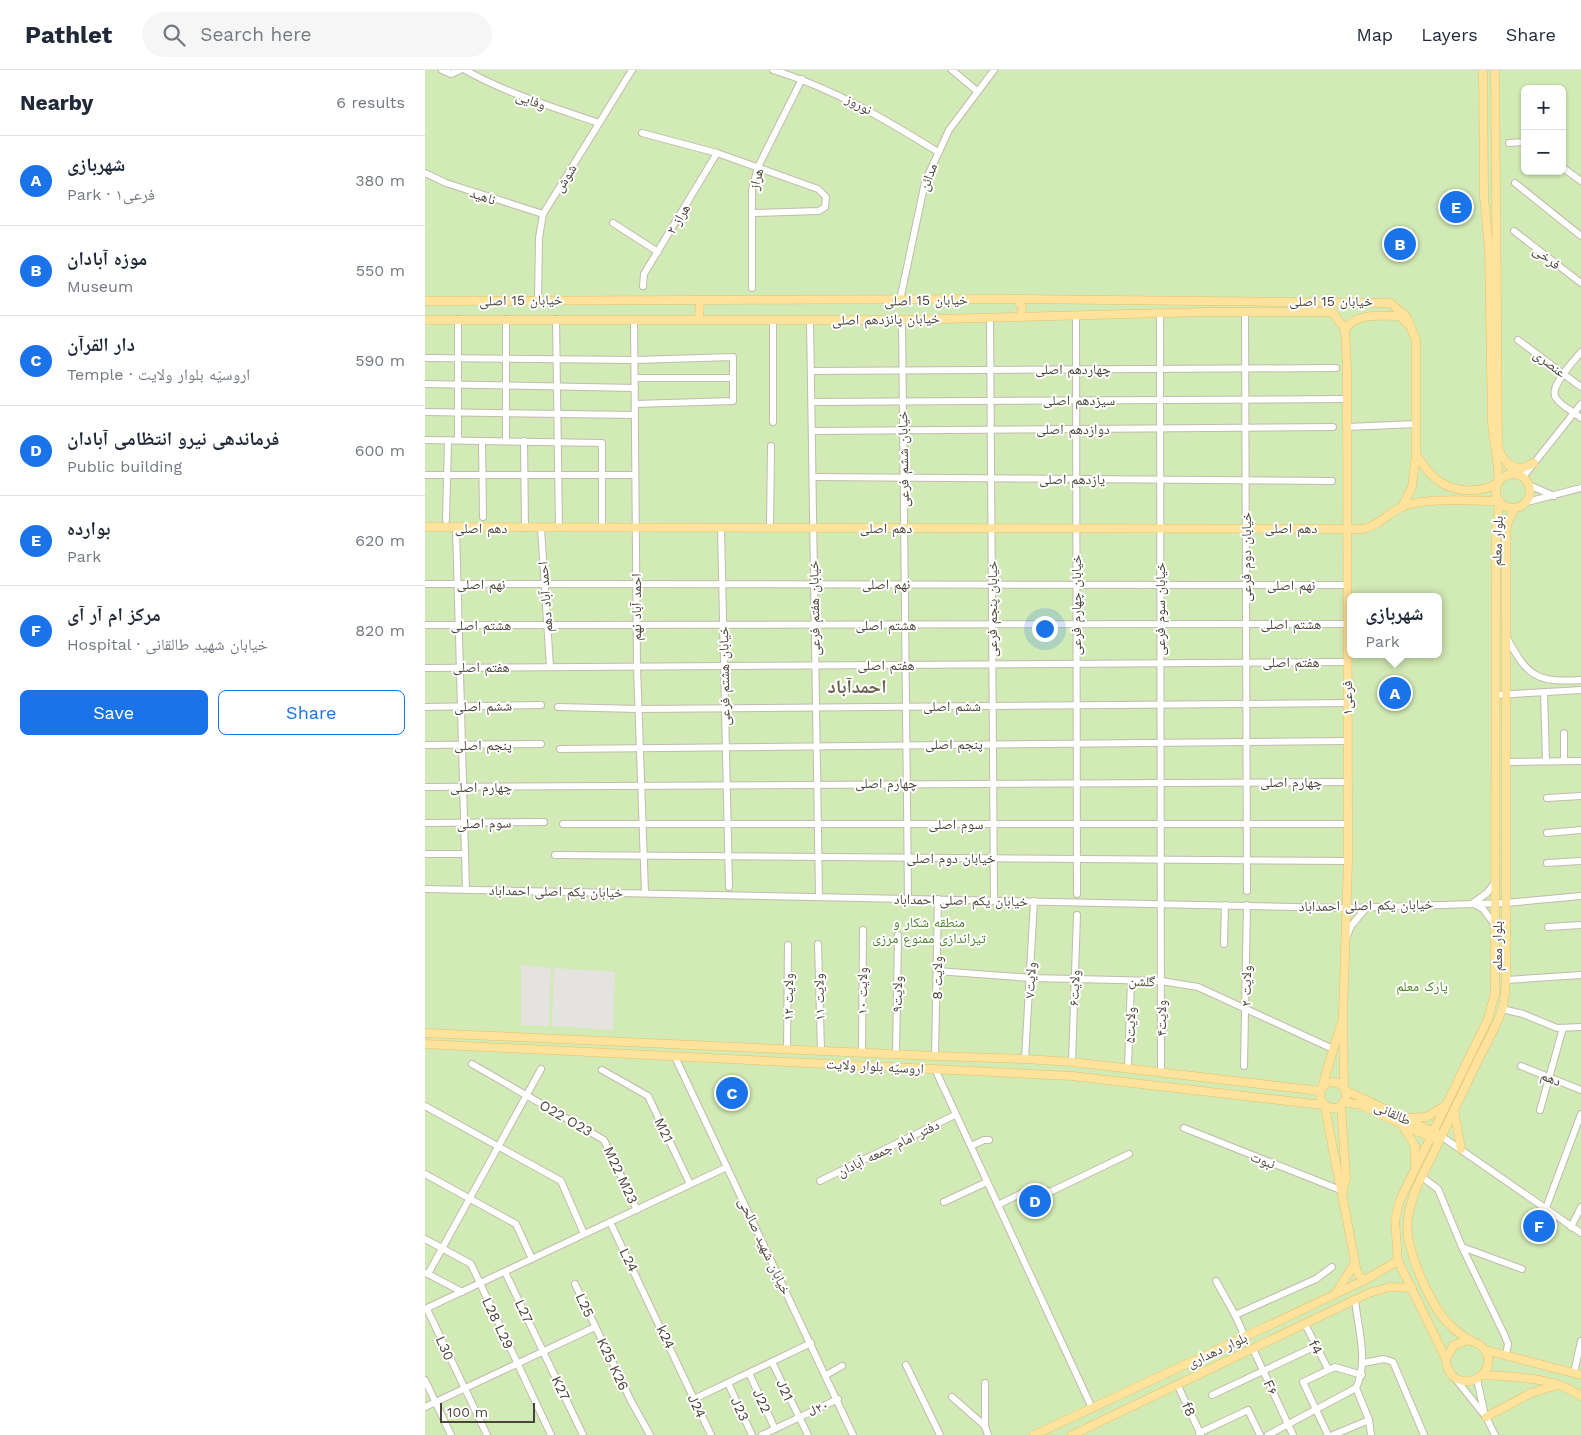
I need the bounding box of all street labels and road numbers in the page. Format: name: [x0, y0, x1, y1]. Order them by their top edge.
street label: وفایی: [514, 87, 548, 114]
street label: نوروز: [842, 90, 875, 119]
street label: شوش: [550, 161, 581, 195]
street label: مدائن: [916, 161, 941, 193]
street label: هراز: [745, 167, 767, 193]
street label: ناهید: [468, 184, 498, 208]
street label: هراز ۲: [663, 201, 694, 238]
street label: فرخی: [1530, 241, 1564, 273]
street label: خیابان 15 اصلی: [479, 291, 563, 310]
street label: خیابان 15 اصلی: [884, 291, 968, 310]
street label: خیابان 15 اصلی: [1289, 293, 1373, 310]
street label: خیابان پانزدهم اصلی: [832, 310, 940, 330]
street label: عنصری: [1530, 346, 1569, 381]
street label: چهاردهم اصلی: [1035, 361, 1111, 379]
street label: سیزدهم اصلی: [1043, 392, 1115, 410]
street label: خیابان ششم فرعی: [894, 410, 914, 508]
street label: دوازدهم اصلی: [1036, 421, 1110, 439]
street label: یازدهم اصلی: [1039, 471, 1105, 489]
street label: خیابان دوم فرعی: [1238, 512, 1256, 602]
street label: بلوار معلم: [1488, 515, 1508, 567]
street label: دهم اصلی: [455, 520, 507, 538]
street label: دهم اصلی: [860, 520, 912, 538]
street label: دهم اصلی: [1265, 520, 1317, 538]
street label: خیابان چهارم فرعی: [1068, 554, 1086, 655]
street label: خیابان هفتم فرعی: [805, 560, 825, 656]
street label: احمد آباد دهم: [535, 561, 557, 633]
street label: خیابان پنجم فرعی: [984, 561, 1002, 657]
street label: خیابان سوم فرعی: [1152, 562, 1170, 656]
street label: احمد آباد نهم: [628, 573, 646, 641]
street label: نهم اصلی: [457, 576, 506, 594]
street label: نهم اصلی: [862, 576, 911, 594]
street label: نهم اصلی: [1267, 577, 1316, 595]
street label: هشتم اصلی: [1261, 616, 1321, 634]
street label: هشتم اصلی: [451, 617, 511, 635]
street label: هشتم اصلی: [856, 617, 916, 635]
street label: خیابان هشتم فرعی: [715, 626, 735, 726]
street label: هفتم اصلی: [1262, 654, 1320, 672]
street label: هفتم اصلی: [857, 657, 915, 675]
street label: هفتم اصلی: [452, 659, 510, 677]
street label: فرعی۱: [1339, 681, 1356, 715]
street label: ششم اصلی: [454, 697, 512, 717]
street label: ششم اصلی: [923, 698, 981, 716]
street label: پنجم اصلی: [925, 736, 983, 754]
street label: پنجم اصلی: [454, 737, 512, 755]
street label: چهارم اصلی: [1260, 774, 1322, 792]
street label: چهارم اصلی: [855, 775, 917, 793]
street label: چهارم اصلی: [450, 779, 512, 797]
street label: سوم اصلی: [456, 815, 512, 833]
street label: سوم اصلی: [929, 816, 983, 834]
street label: خیابان دوم اصلی: [906, 850, 996, 868]
street label: خیابان یکم اصلی احمداباد: [489, 882, 624, 902]
street label: خیابان یکم اصلی احمداباد: [894, 891, 1029, 911]
street label: خیابان یکم اصلی احمداباد: [1299, 896, 1434, 916]
street label: بلوار معلم: [1489, 921, 1507, 971]
street label: ولایت 8: [929, 956, 946, 1000]
street label: ولایت۷: [1021, 961, 1040, 999]
street label: ولایت ۲: [1238, 965, 1255, 1007]
street label: ولایت ۱۰: [854, 967, 871, 1015]
street label: ولایت۶: [1065, 970, 1084, 1006]
street label: ولایت ۱۲: [780, 973, 797, 1021]
street label: ولایت ۱۱: [810, 973, 829, 1021]
street label: گلشن: [1128, 973, 1156, 990]
street label: ولایت۹: [889, 976, 906, 1012]
street label: ولایت۴: [1153, 1000, 1170, 1036]
street label: ولایت۵: [1122, 1007, 1139, 1043]
street label: اروسیّه بلوار ولایت: [826, 1055, 924, 1078]
street label: دهم: [1538, 1067, 1564, 1091]
street label: O22 O23: [537, 1096, 595, 1140]
street label: طالقانی: [1372, 1098, 1414, 1129]
street label: M21: [651, 1115, 677, 1145]
street label: دفتر امام جمعه آبادان: [834, 1116, 943, 1181]
street label: M22 M23: [601, 1144, 641, 1206]
street label: نبوت: [1248, 1148, 1278, 1173]
street label: خیابان شهید صالحی: [735, 1195, 795, 1298]
street label: L24: [616, 1245, 642, 1275]
street label: L25: [573, 1290, 597, 1320]
street label: L28 L29: [479, 1295, 517, 1351]
street label: L27: [512, 1297, 536, 1325]
street label: k24: [654, 1323, 678, 1351]
street label: بلوار دهداری: [1184, 1329, 1250, 1372]
street label: L30: [432, 1333, 458, 1363]
street label: K25 K26: [594, 1335, 632, 1393]
street label: f4: [1306, 1337, 1326, 1357]
street label: K27: [548, 1373, 574, 1403]
street label: J21: [773, 1377, 797, 1403]
street label: F۶: [1261, 1377, 1281, 1397]
street label: J22: [750, 1387, 774, 1415]
street label: J24: [685, 1392, 709, 1420]
street label: J23: [728, 1395, 752, 1423]
street label: J۲۰: [805, 1396, 831, 1420]
street label: f8: [1179, 1399, 1199, 1419]

